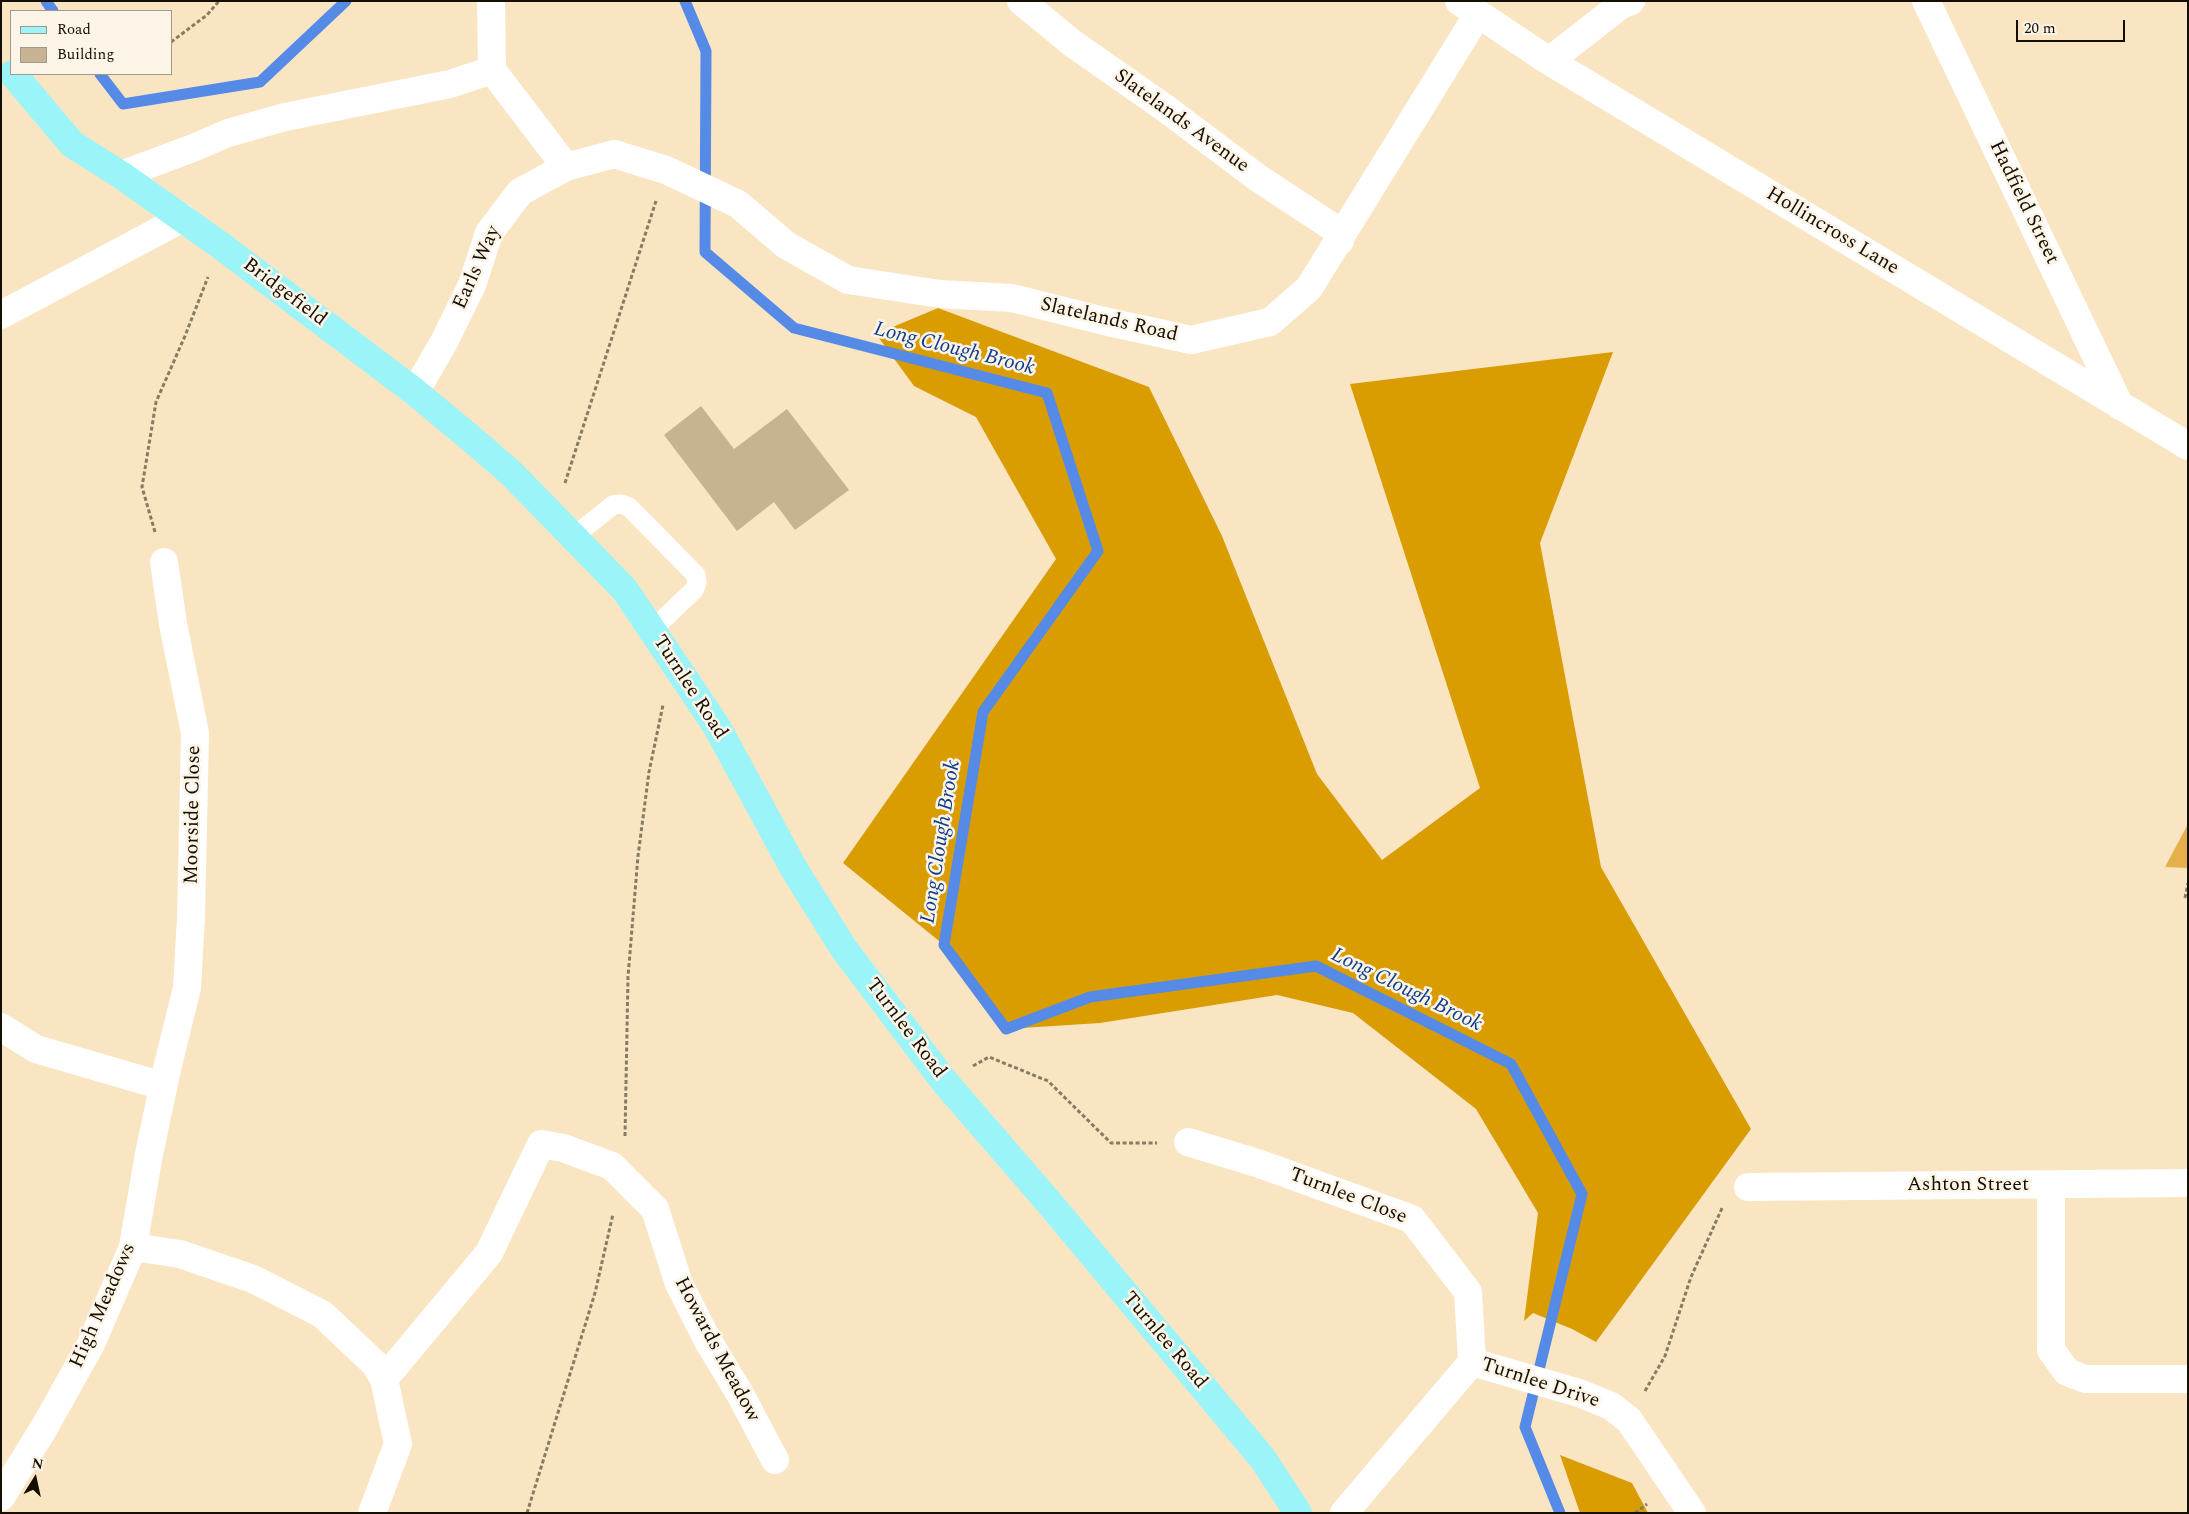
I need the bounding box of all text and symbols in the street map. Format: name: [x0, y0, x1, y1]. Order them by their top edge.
legend: [10, 10, 172, 75]
scale bar: [2019, 10, 2128, 42]
text: 20 m: [2024, 17, 2056, 40]
text: Road: [57, 18, 91, 41]
text: Building: [57, 43, 114, 66]
street label: Slatelands Avenue: [1109, 65, 1253, 179]
street label: Hadfield Street: [1983, 137, 2063, 269]
street label: Hollincross Lane: [1761, 183, 1903, 281]
street label: Earls Way: [449, 223, 507, 313]
street label: Bridgefield: [237, 254, 331, 332]
street label: Slatelands Road: [1038, 294, 1180, 348]
water label: Long Clough Brook: [871, 318, 1037, 382]
street label: Turnlee Road: [646, 631, 732, 745]
street label: Moorside Close: [181, 745, 207, 885]
water label: Long Clough Brook: [917, 759, 967, 925]
water label: Long Clough Brook: [1326, 944, 1486, 1038]
street label: Turnlee Road: [859, 974, 951, 1084]
street label: Turnlee Close: [1286, 1164, 1410, 1230]
street label: Ashton Street: [1907, 1174, 2029, 1198]
street label: High Meadows: [66, 1240, 142, 1372]
street label: Howards Meadow: [668, 1274, 764, 1426]
street label: Turnlee Road: [1116, 1288, 1212, 1394]
street label: Turnlee Drive: [1478, 1354, 1602, 1414]
text: N: [30, 1452, 45, 1475]
north arrow: [10, 1454, 60, 1504]

